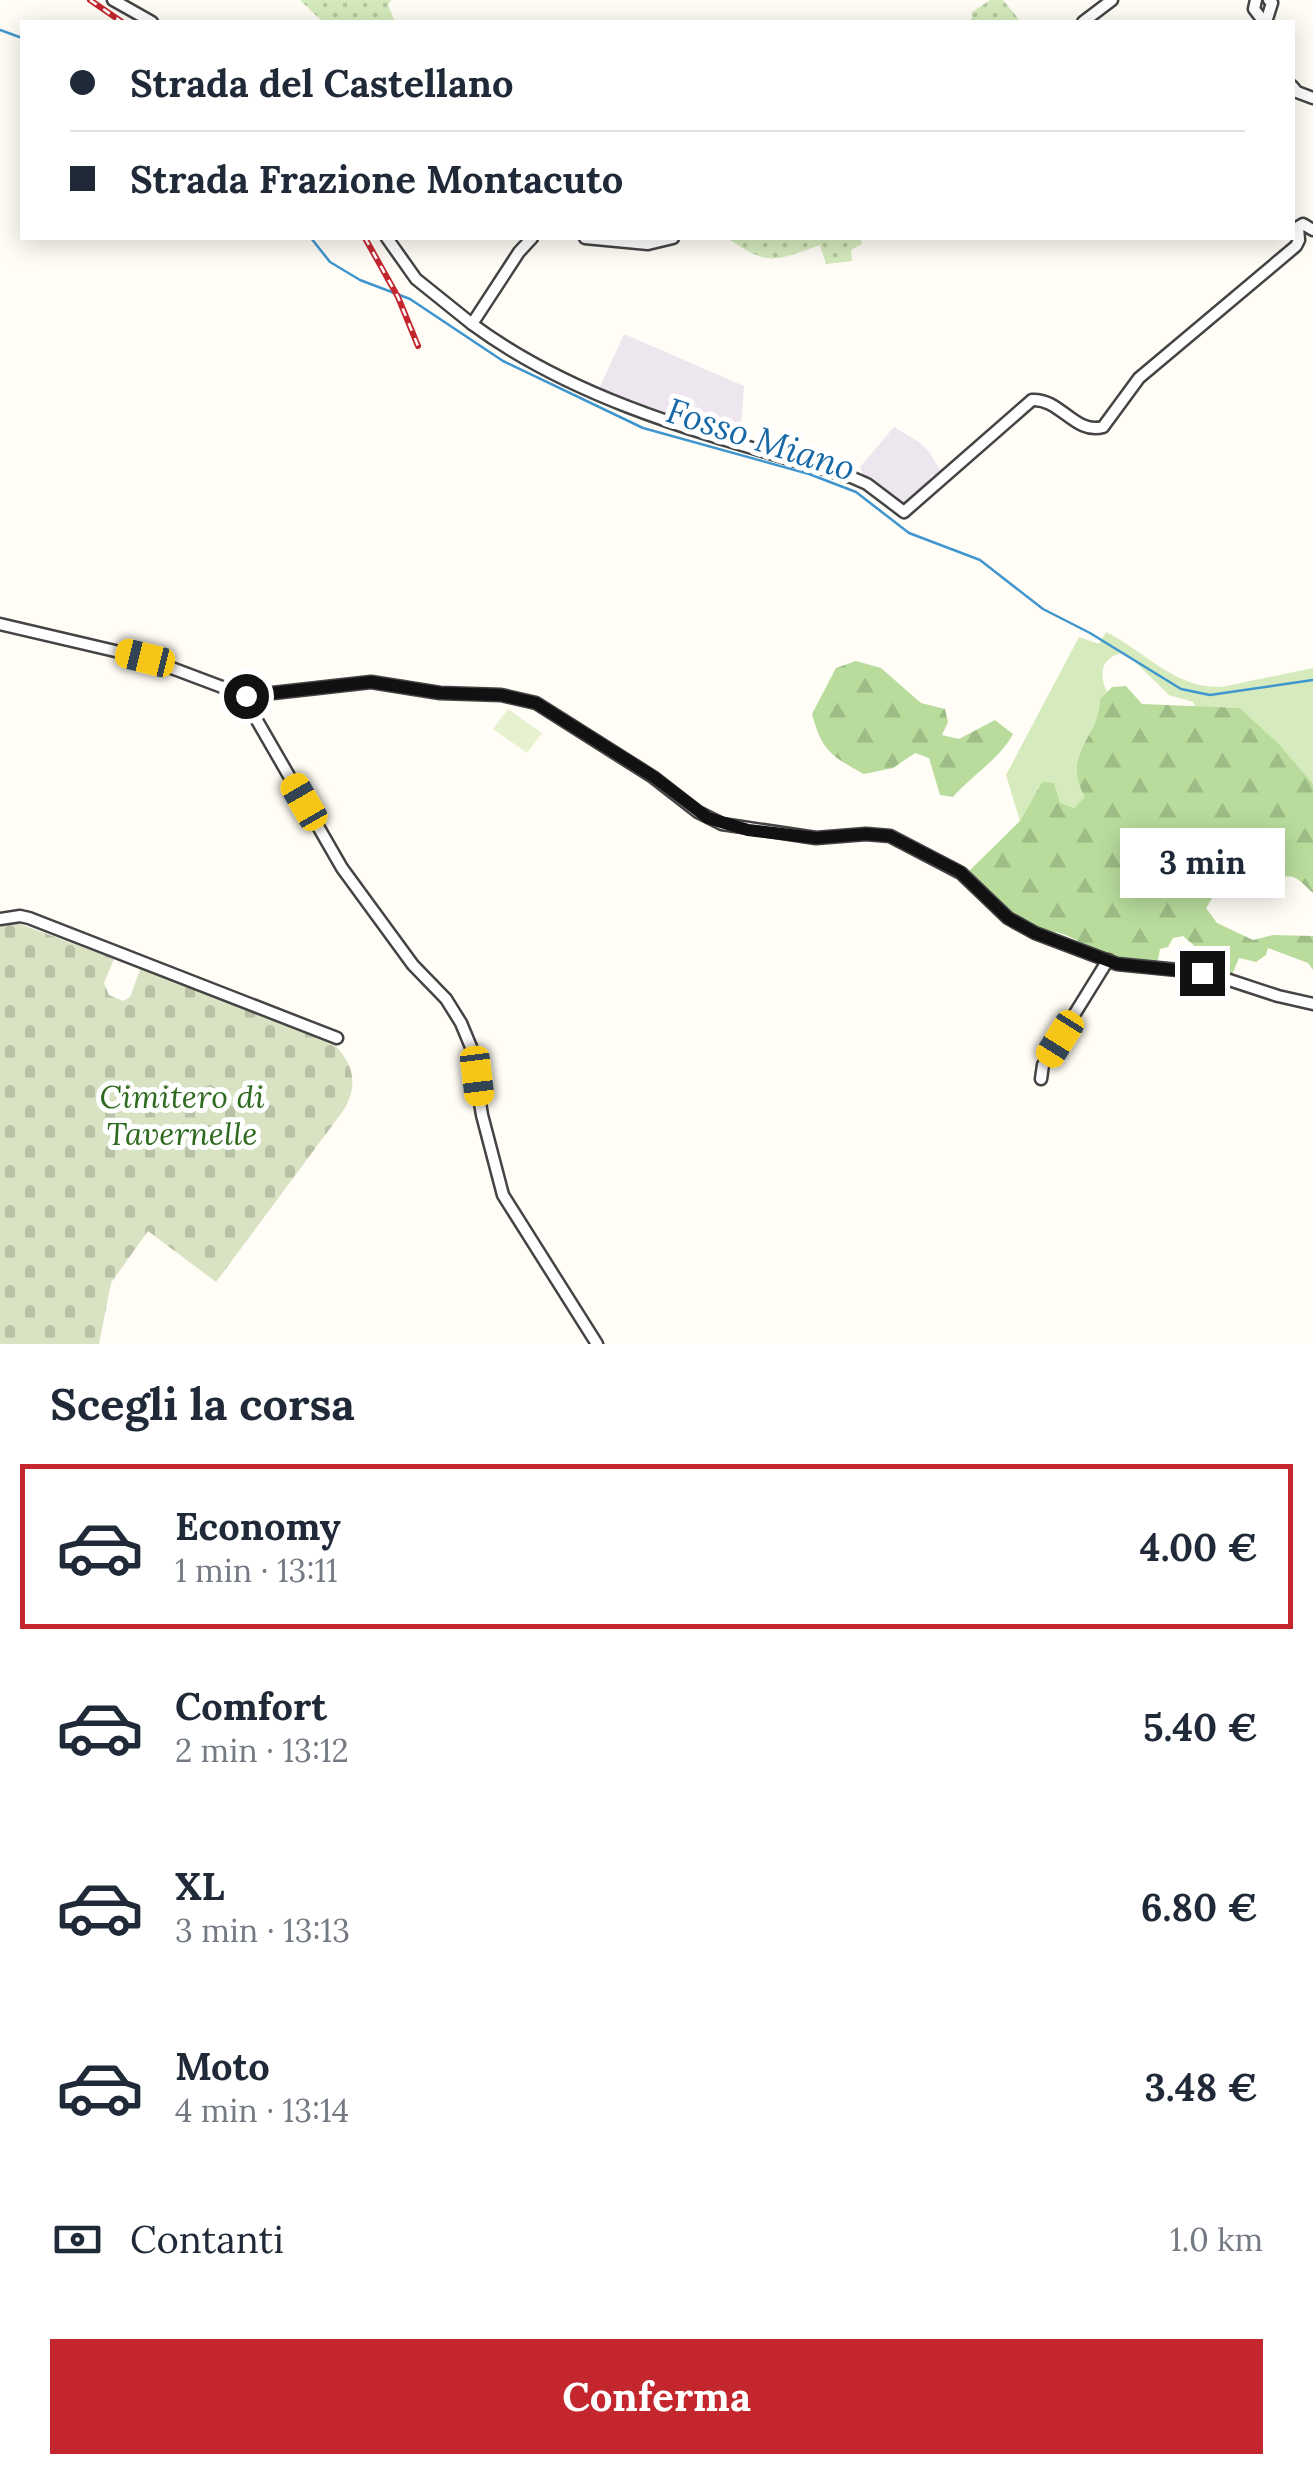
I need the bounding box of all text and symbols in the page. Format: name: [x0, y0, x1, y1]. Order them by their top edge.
text: Strada del Castellano: [130, 59, 514, 107]
text: Strada Frazione Montacuto: [130, 155, 623, 203]
water label: Fosso Miano: [661, 387, 861, 491]
car: [112, 636, 178, 680]
route start: [224, 674, 269, 719]
car: [276, 769, 332, 835]
callout: 3 min: [1120, 828, 1284, 898]
text: 3 min: [1159, 842, 1246, 883]
route end: [1180, 951, 1225, 996]
car: [1031, 1006, 1089, 1072]
car: [458, 1044, 496, 1108]
park label: Cimitero di Tavernelle: [99, 1076, 265, 1154]
text: Scegli la corsa: [50, 1375, 355, 1432]
icon: car: [55, 1502, 145, 1592]
text: Economy: [175, 1502, 341, 1550]
text: 4.00 €: [1140, 1523, 1258, 1571]
text: 1 min · 13:11: [175, 1550, 338, 1591]
icon: car: [55, 1682, 145, 1772]
text: Comfort: [175, 1682, 327, 1730]
text: 5.40 €: [1143, 1703, 1258, 1751]
text: 2 min · 13:12: [175, 1730, 349, 1771]
icon: car: [55, 1862, 145, 1952]
text: XL: [175, 1862, 225, 1910]
text: 6.80 €: [1141, 1883, 1258, 1931]
text: 3 min · 13:13: [175, 1910, 350, 1951]
icon: car: [55, 2042, 145, 2132]
text: Moto: [175, 2042, 270, 2090]
text: 3.48 €: [1145, 2063, 1258, 2111]
text: 4 min · 13:14: [175, 2090, 349, 2131]
icon: cash: [50, 2212, 105, 2267]
text: Contanti: [130, 2215, 284, 2263]
text: 1.0 km: [1170, 2219, 1263, 2260]
button: Conferma: [50, 2339, 1263, 2454]

